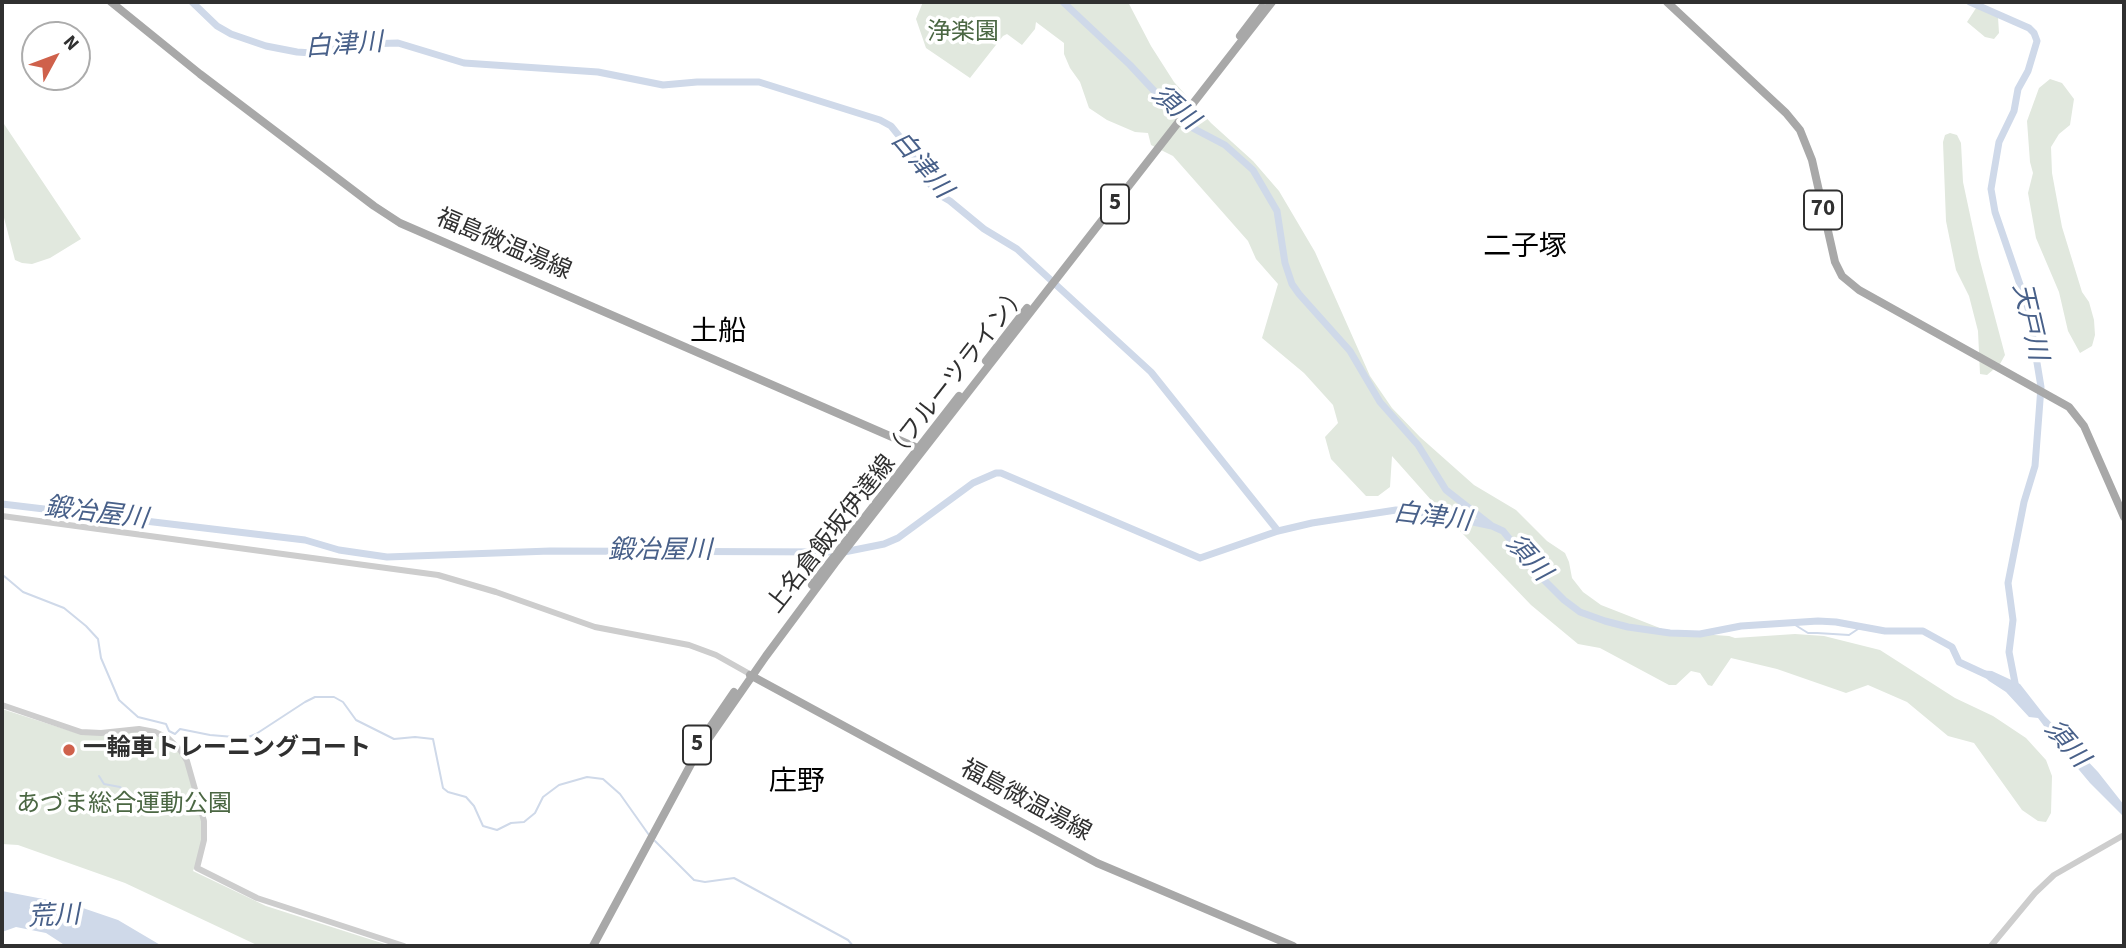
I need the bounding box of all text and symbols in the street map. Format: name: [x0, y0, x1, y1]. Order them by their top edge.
park label: 浄楽園: [927, 20, 999, 48]
north arrow: [21, 21, 91, 91]
water label: 白津川: [304, 29, 384, 65]
text: N: [56, 30, 85, 57]
water label: 須川: [1144, 80, 1204, 138]
water label: 白津川: [883, 126, 957, 206]
road number: 5: [1101, 184, 1129, 224]
road number: 70: [1804, 190, 1842, 230]
street label: 福島微温湯線: [431, 205, 575, 287]
district label: 二子塚: [1483, 232, 1567, 266]
street label: 上名倉飯坂伊達線（フルーツライン）: [762, 280, 1036, 620]
water label: 天戸川: [2004, 280, 2052, 364]
district label: 土船: [690, 317, 746, 351]
water label: 鍛冶屋川: [42, 493, 150, 537]
water label: 白津川: [1391, 499, 1473, 539]
water label: 須川: [1498, 529, 1556, 589]
water label: 鍛冶屋川: [608, 536, 712, 568]
water label: 須川: [2036, 715, 2094, 775]
road number: 5: [683, 726, 711, 764]
place label: 一輪車トレーニングコート: [83, 736, 371, 764]
marker: 一輪車トレーニングコート: [61, 742, 77, 758]
street label: 福島微温湯線: [955, 755, 1095, 849]
district label: 庄野: [769, 767, 825, 801]
park label: あづま総合運動公園: [16, 792, 232, 820]
water label: 荒川: [27, 901, 81, 935]

